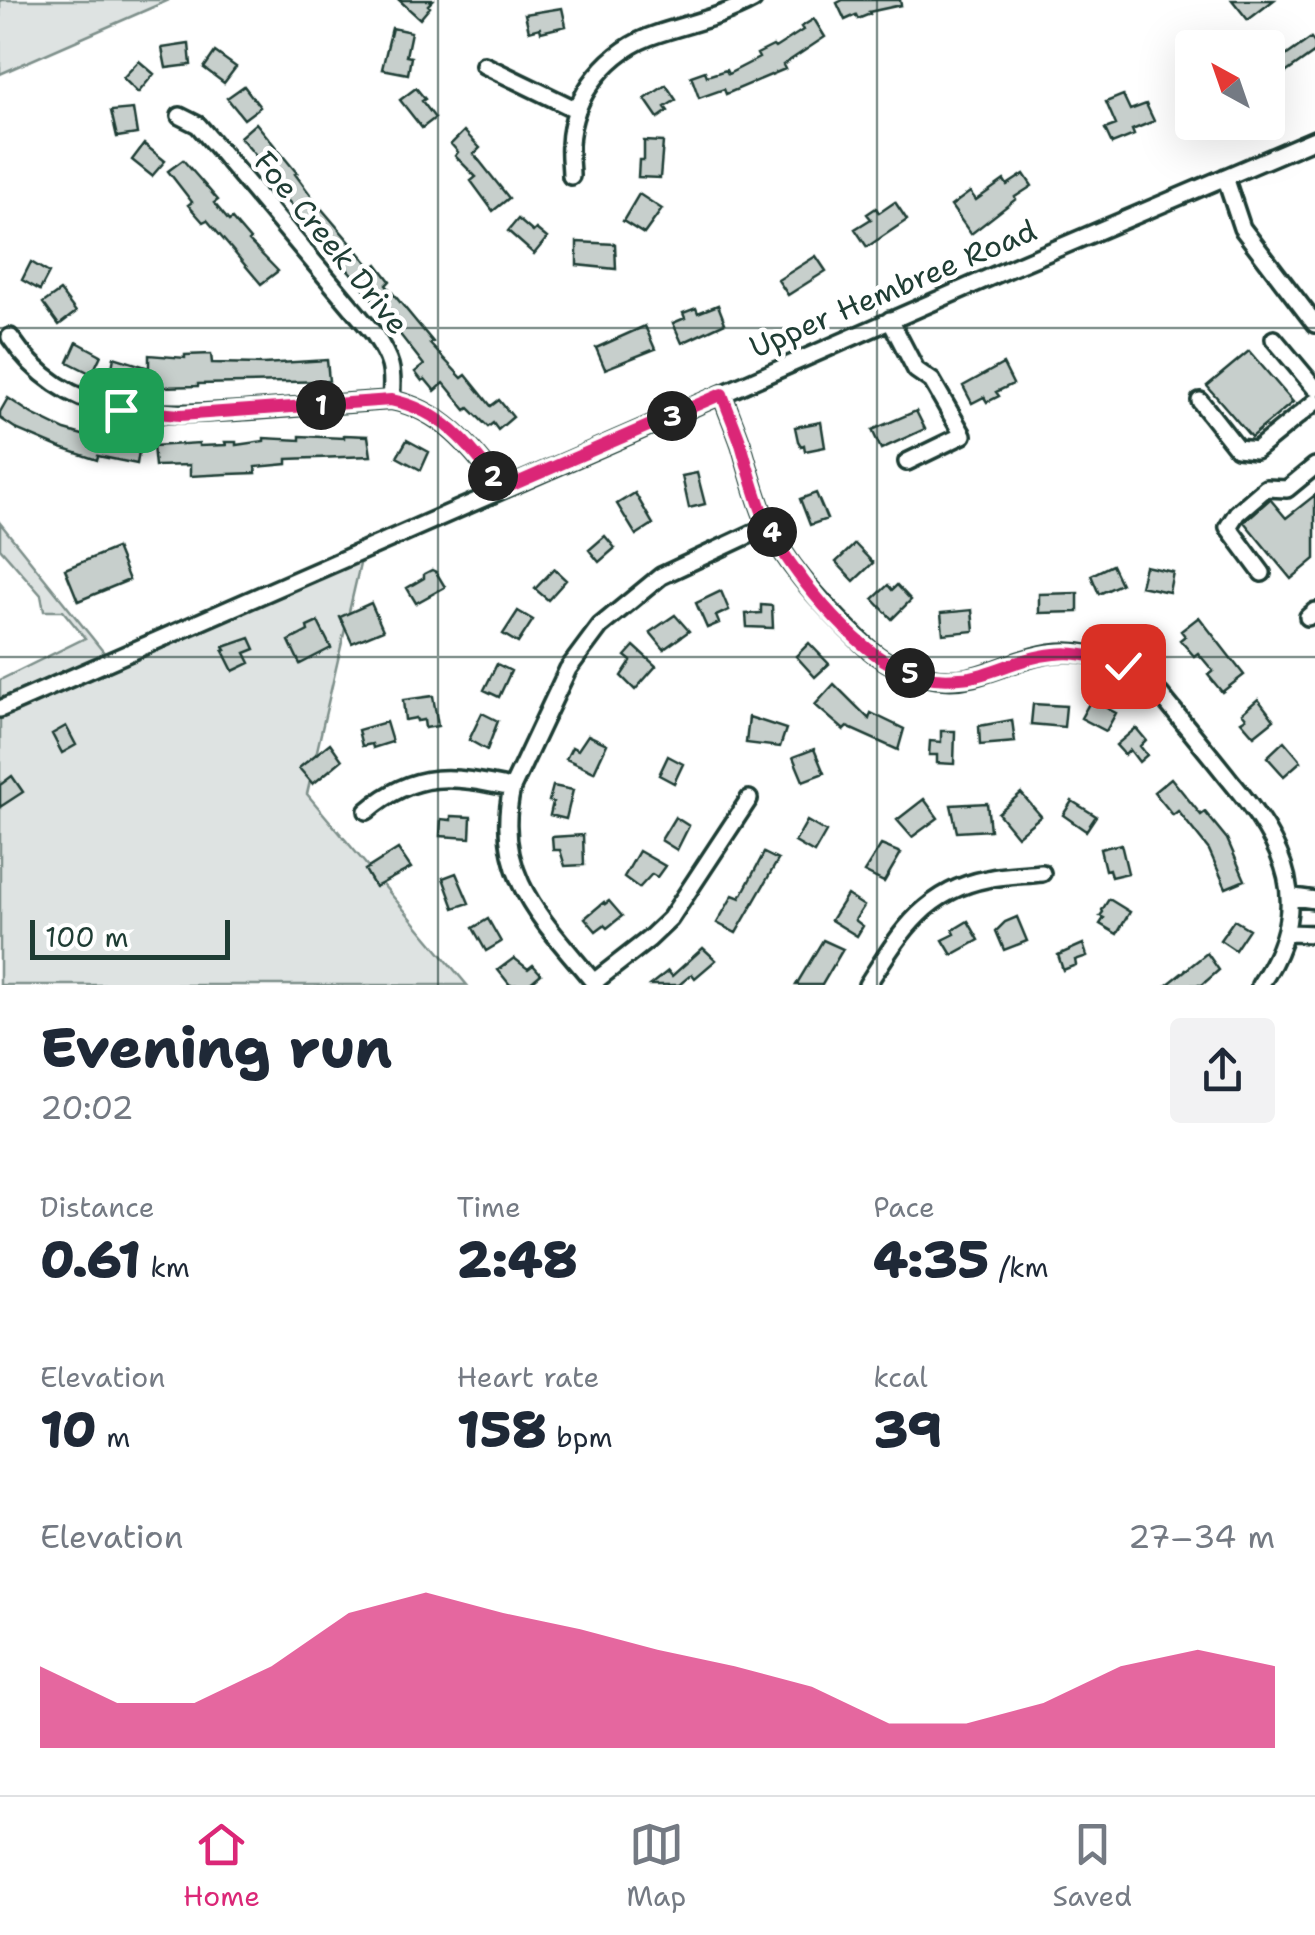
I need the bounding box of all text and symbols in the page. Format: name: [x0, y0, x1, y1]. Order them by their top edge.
north arrow: [1175, 30, 1285, 140]
map controls: [1175, 30, 1285, 140]
street label: Foe Creek Drive: [245, 142, 418, 343]
street label: Upper Hembree Road: [743, 209, 1043, 368]
pin: [79, 368, 164, 453]
pin: 1: [296, 380, 346, 430]
icon: arrive: [94, 383, 149, 438]
text: 1: [315, 386, 327, 424]
pin: 3: [647, 391, 697, 441]
text: 3: [662, 397, 682, 435]
pin: 2: [468, 451, 518, 501]
text: 2: [483, 457, 503, 495]
pin: 4: [747, 507, 797, 557]
text: 4: [762, 513, 782, 551]
pin: [1081, 624, 1166, 709]
icon: check: [1096, 639, 1151, 694]
pin: 5: [885, 648, 935, 698]
text: 5: [901, 654, 919, 692]
scale bar: [30, 915, 230, 960]
text: 100 m: [45, 918, 129, 956]
text: Evening run: [40, 1011, 392, 1085]
button: share: [1170, 1018, 1275, 1123]
text: 20:02: [40, 1086, 134, 1129]
text: Distance: [40, 1188, 155, 1226]
text: Time: [457, 1188, 521, 1226]
text: Pace: [873, 1188, 935, 1226]
text: 0.61: [40, 1226, 141, 1293]
text: 2:48: [457, 1226, 578, 1293]
text: 4:35: [873, 1226, 989, 1293]
text: km: [141, 1248, 190, 1286]
text: /km: [989, 1248, 1049, 1286]
text: Elevation: [40, 1358, 165, 1396]
text: Heart rate: [457, 1358, 599, 1396]
text: kcal: [873, 1358, 928, 1396]
text: 10: [40, 1396, 97, 1463]
text: 158: [457, 1396, 547, 1463]
text: 39: [873, 1396, 942, 1463]
text: m: [97, 1418, 131, 1456]
text: bpm: [547, 1418, 613, 1456]
text: Elevation: [40, 1515, 183, 1558]
text: 27–34 m: [1128, 1515, 1275, 1558]
tab: Home: [183, 1817, 260, 1915]
tab: Map: [626, 1817, 686, 1915]
tab: Saved: [1052, 1817, 1132, 1915]

